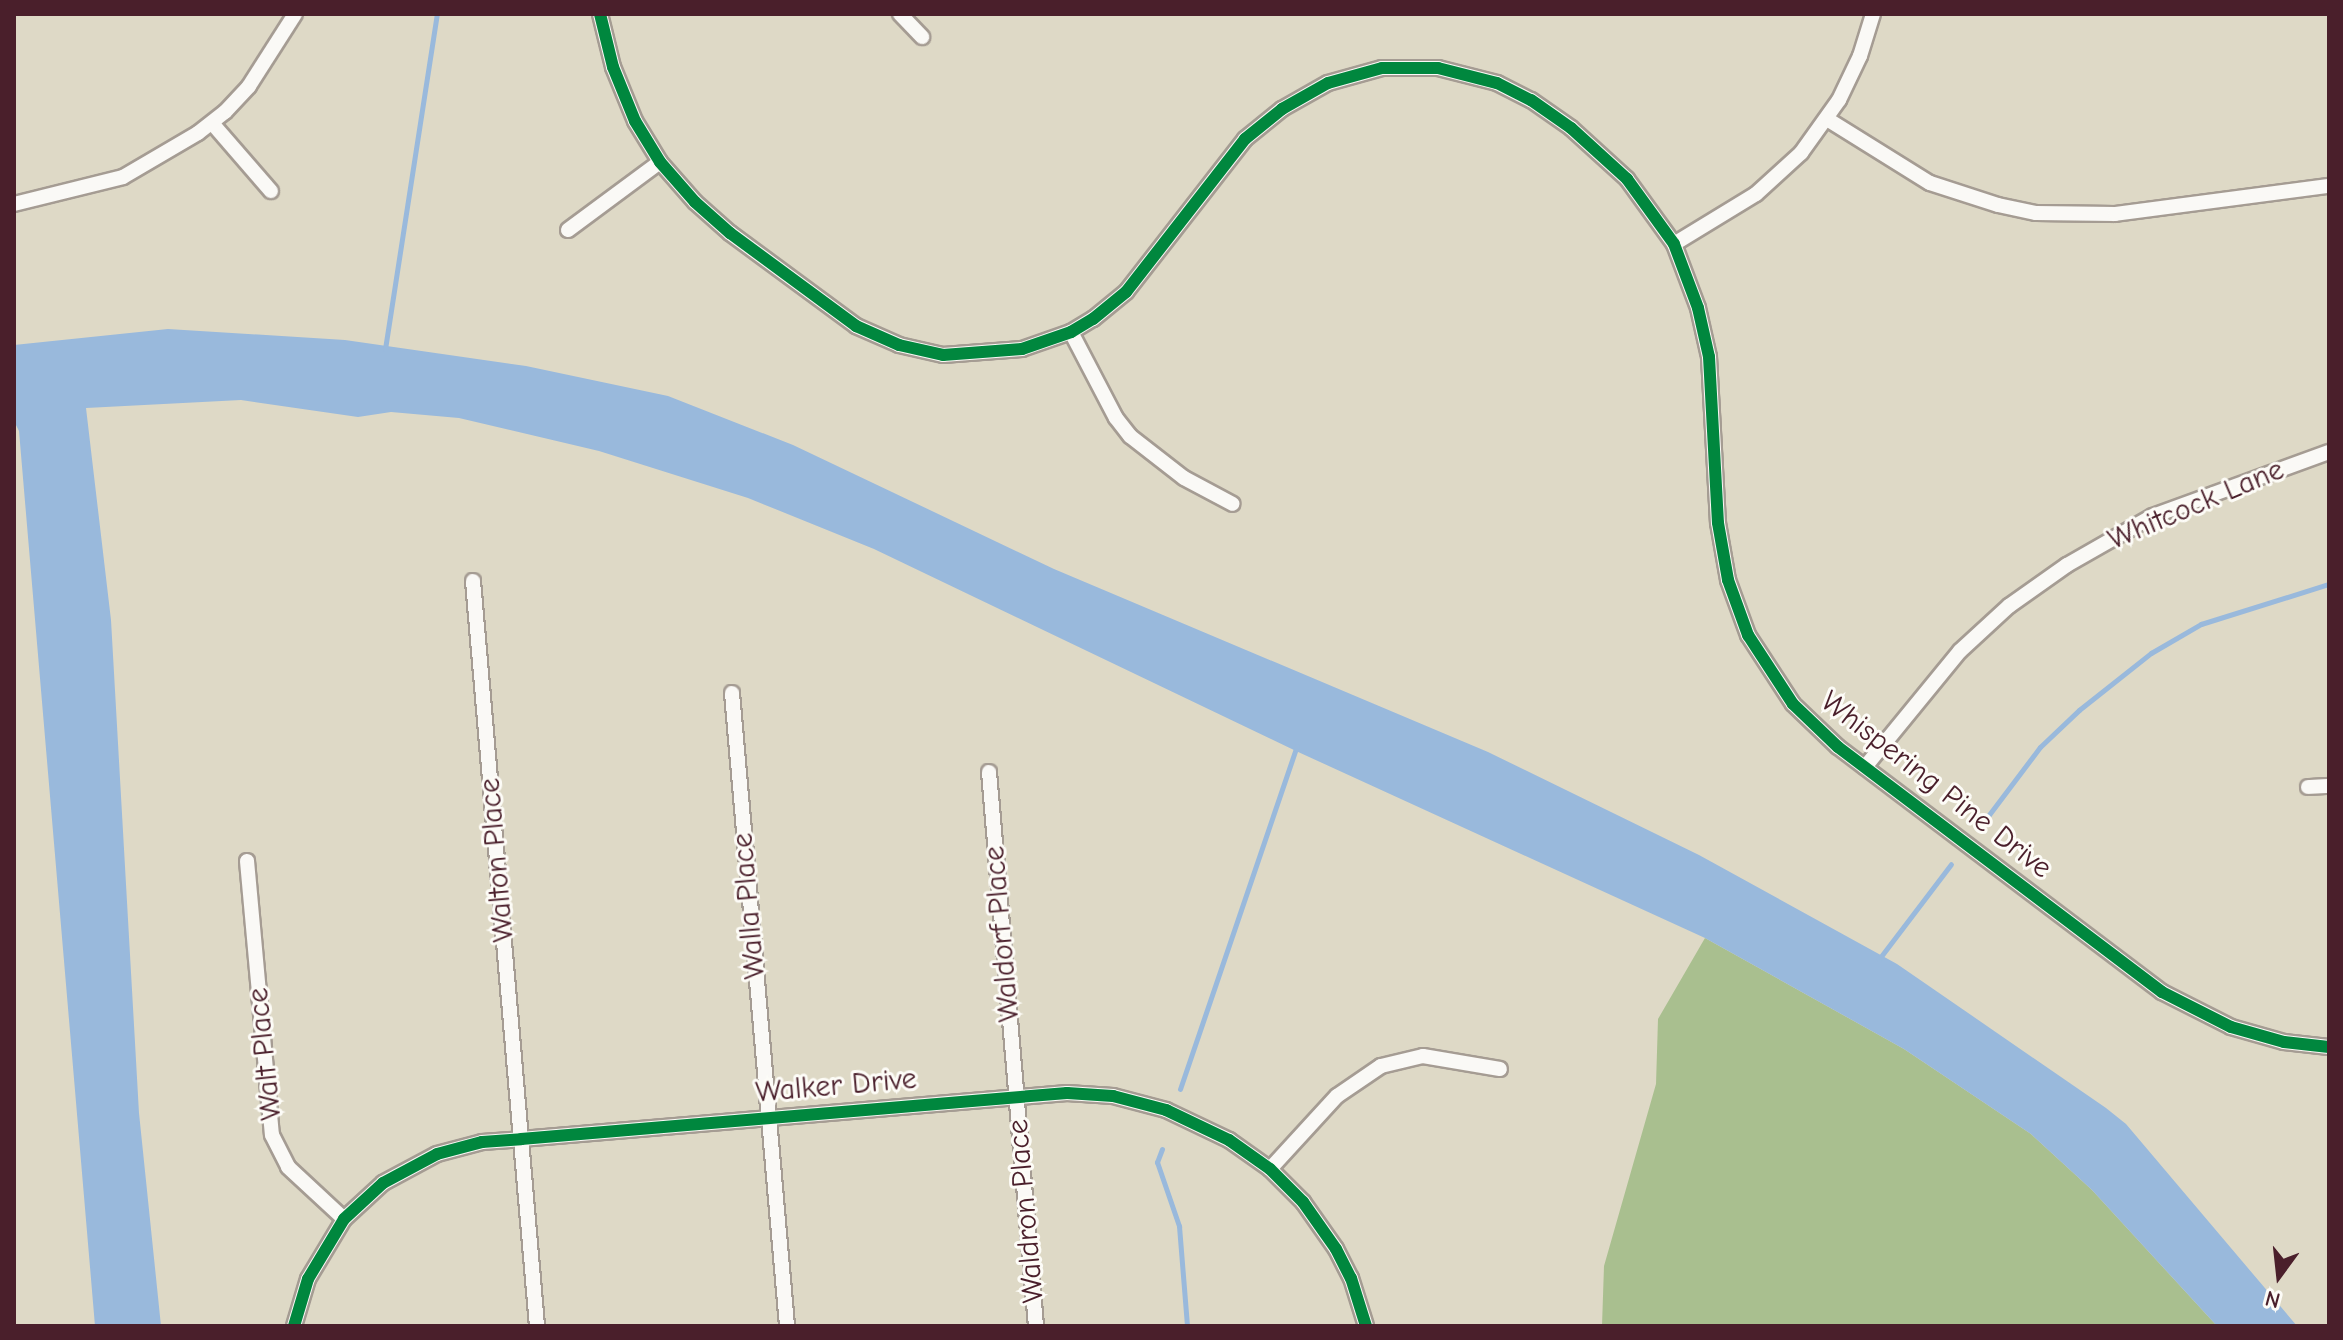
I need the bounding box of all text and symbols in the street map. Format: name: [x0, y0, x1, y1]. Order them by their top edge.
street label: Whitcock Lane: [2103, 452, 2289, 558]
street label: Whispering Pine Drive: [1813, 684, 2059, 886]
street label: Walton Place: [472, 776, 522, 944]
street label: Walla Place: [725, 831, 773, 981]
street label: Waldorf Place: [976, 845, 1028, 1023]
street label: Walt Place: [240, 986, 290, 1122]
street label: Walker Drive: [754, 1061, 918, 1111]
street label: Waldron Place: [1000, 1118, 1052, 1304]
north arrow: [2239, 1236, 2319, 1316]
text: N: [2262, 1285, 2283, 1314]

